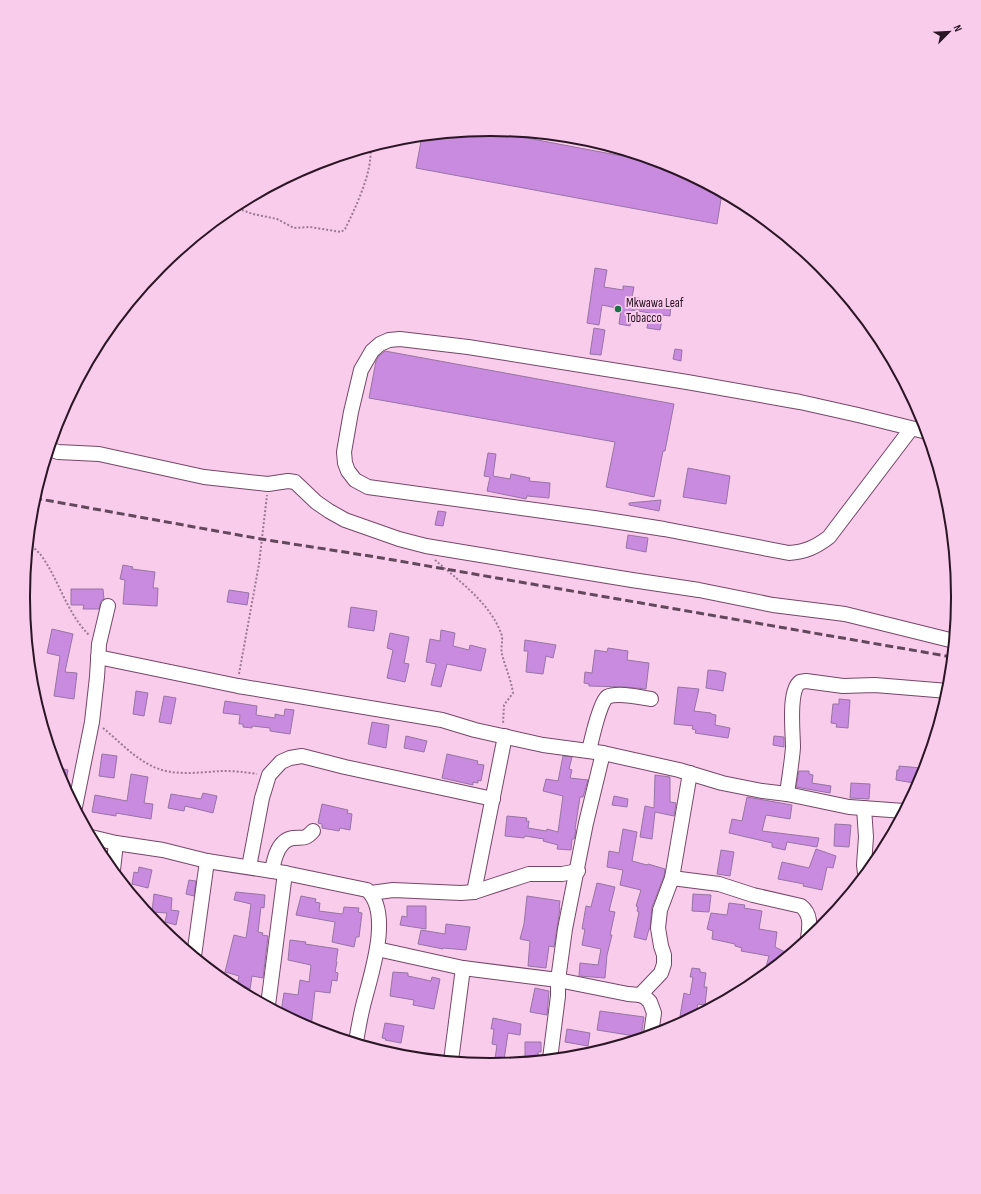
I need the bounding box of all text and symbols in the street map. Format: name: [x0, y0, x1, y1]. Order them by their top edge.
north arrow: [929, 12, 969, 52]
text: N: [951, 23, 965, 34]
place label: Mkwawa Leaf Tobacco: [626, 295, 684, 326]
marker: Mkwawa Leaf Tobacco: [613, 304, 623, 314]

